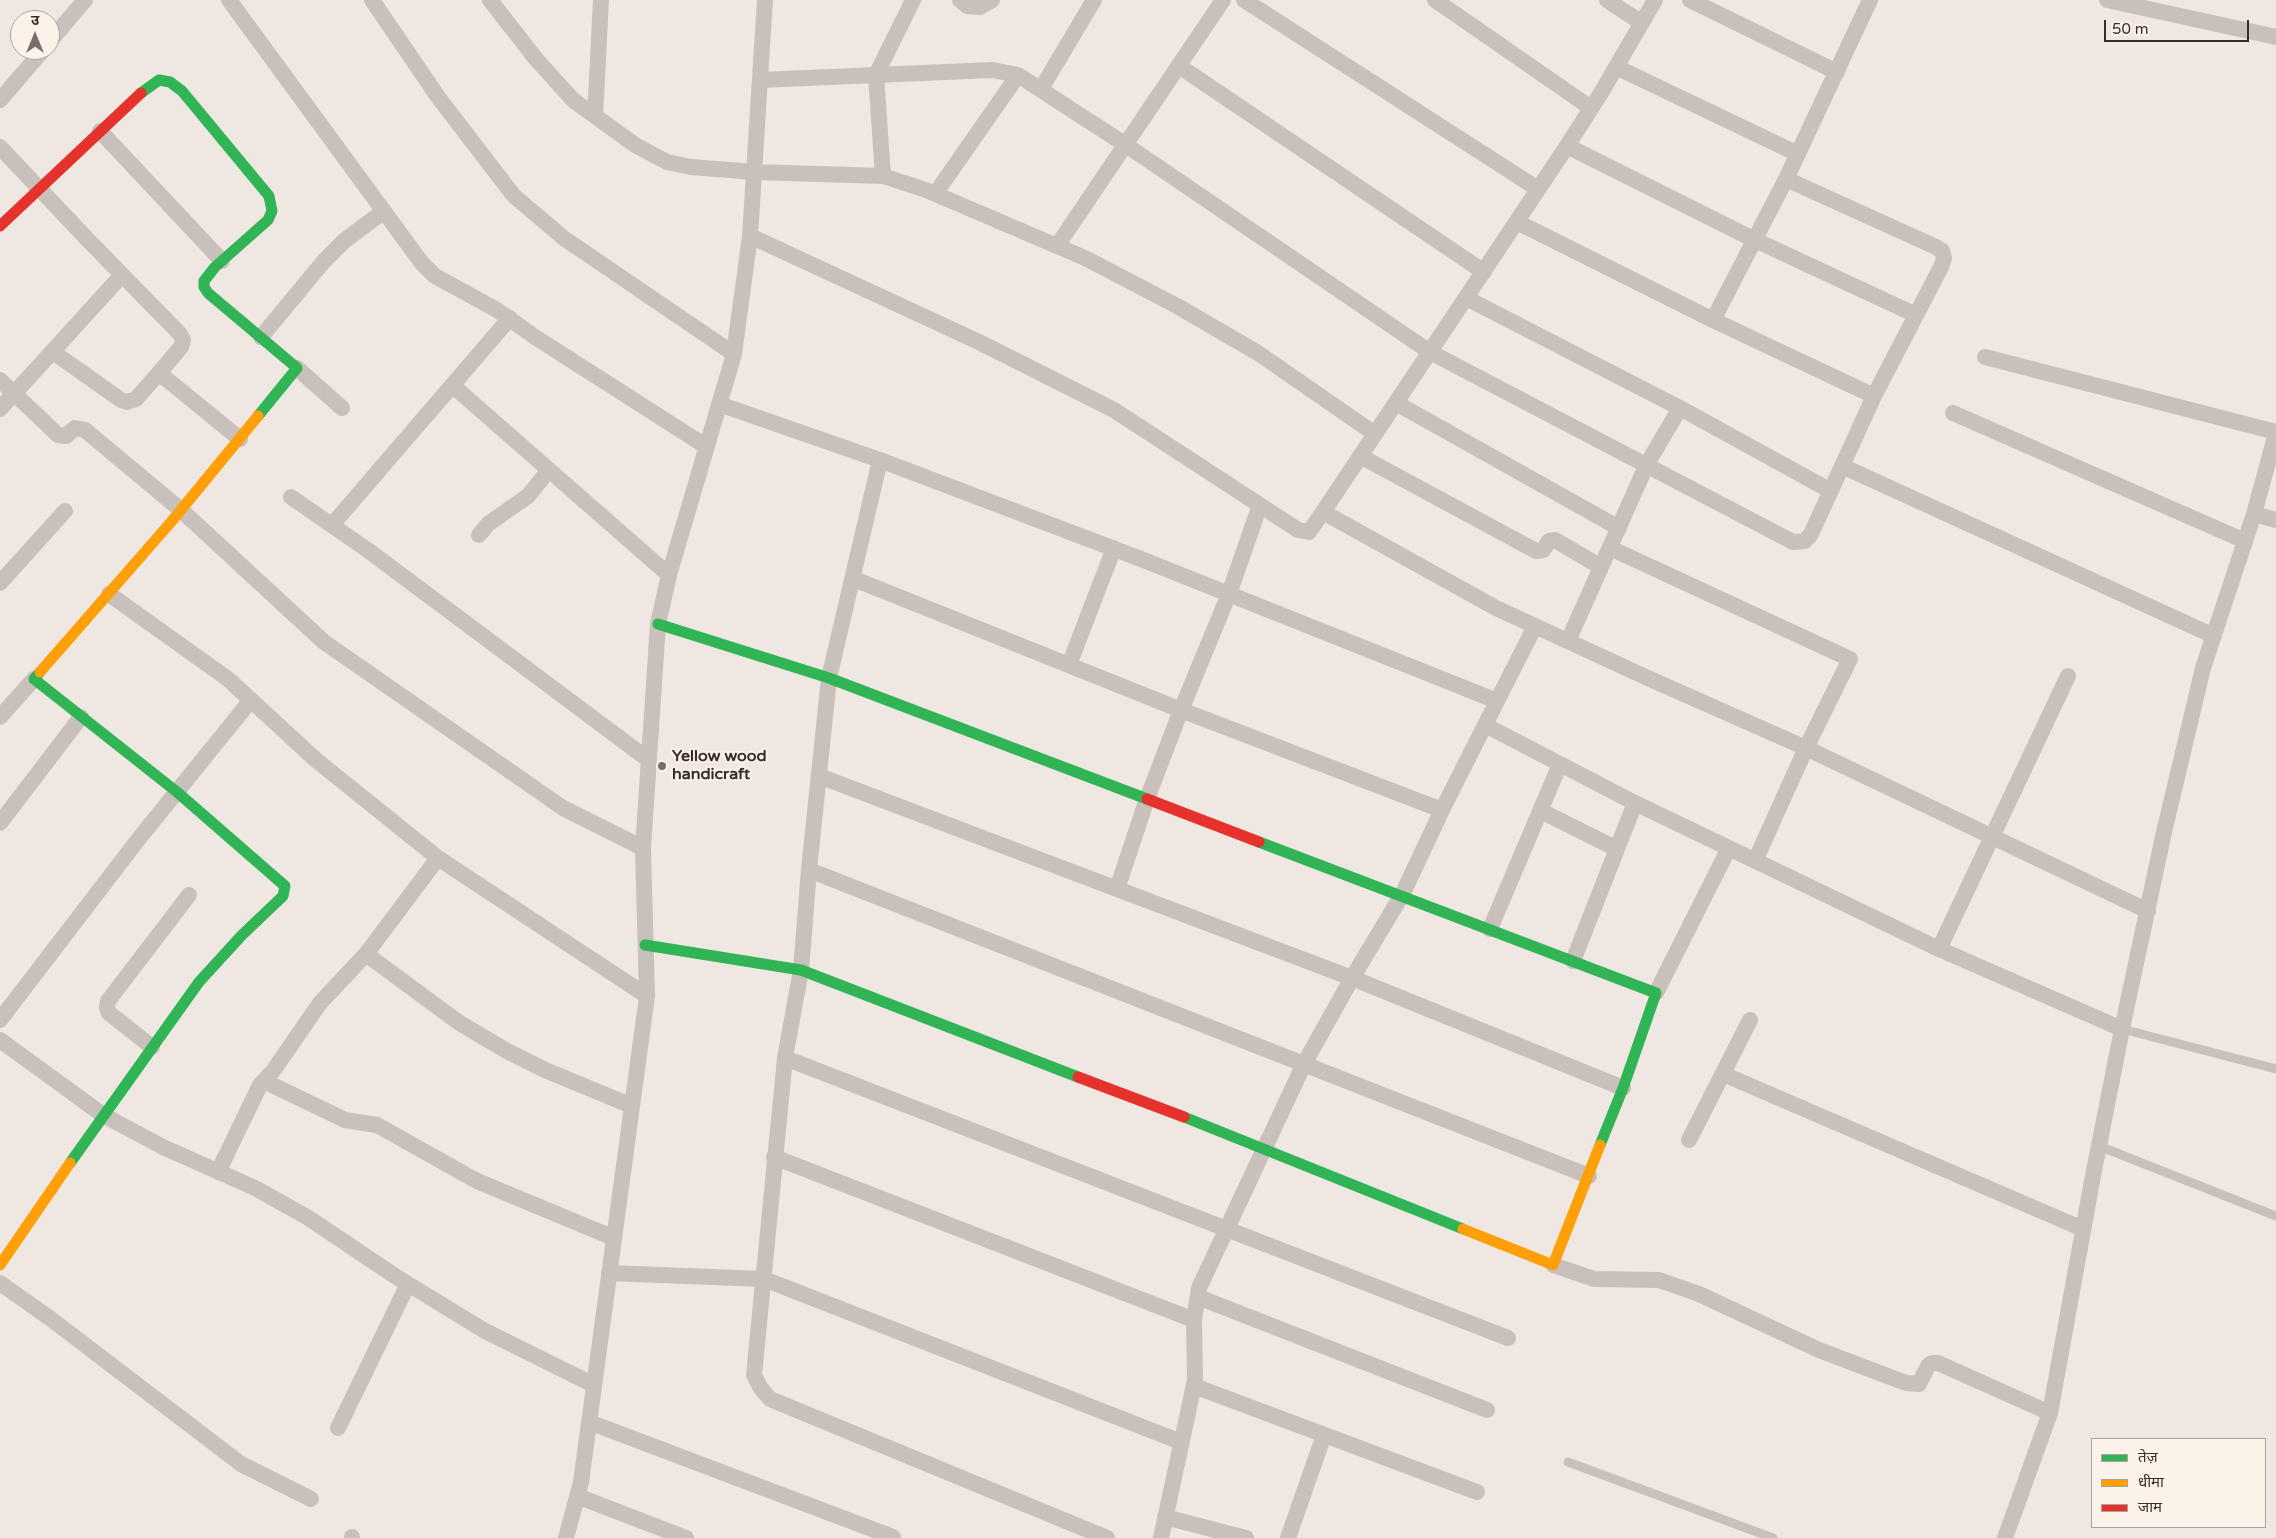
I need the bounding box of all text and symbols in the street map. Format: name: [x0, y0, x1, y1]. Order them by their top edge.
north arrow: [10, 10, 60, 60]
scale bar: [2106, 10, 2251, 42]
text: उ: [31, 12, 39, 29]
text: 50 m: [2112, 20, 2149, 38]
place label: Yellow wood handicraft: [672, 747, 767, 785]
marker: Yellow wood handicraft: [656, 760, 668, 772]
legend: [2091, 1438, 2266, 1528]
text: तेज़: [2138, 1448, 2158, 1466]
text: धीमा: [2138, 1473, 2164, 1491]
text: जाम: [2138, 1498, 2162, 1516]

